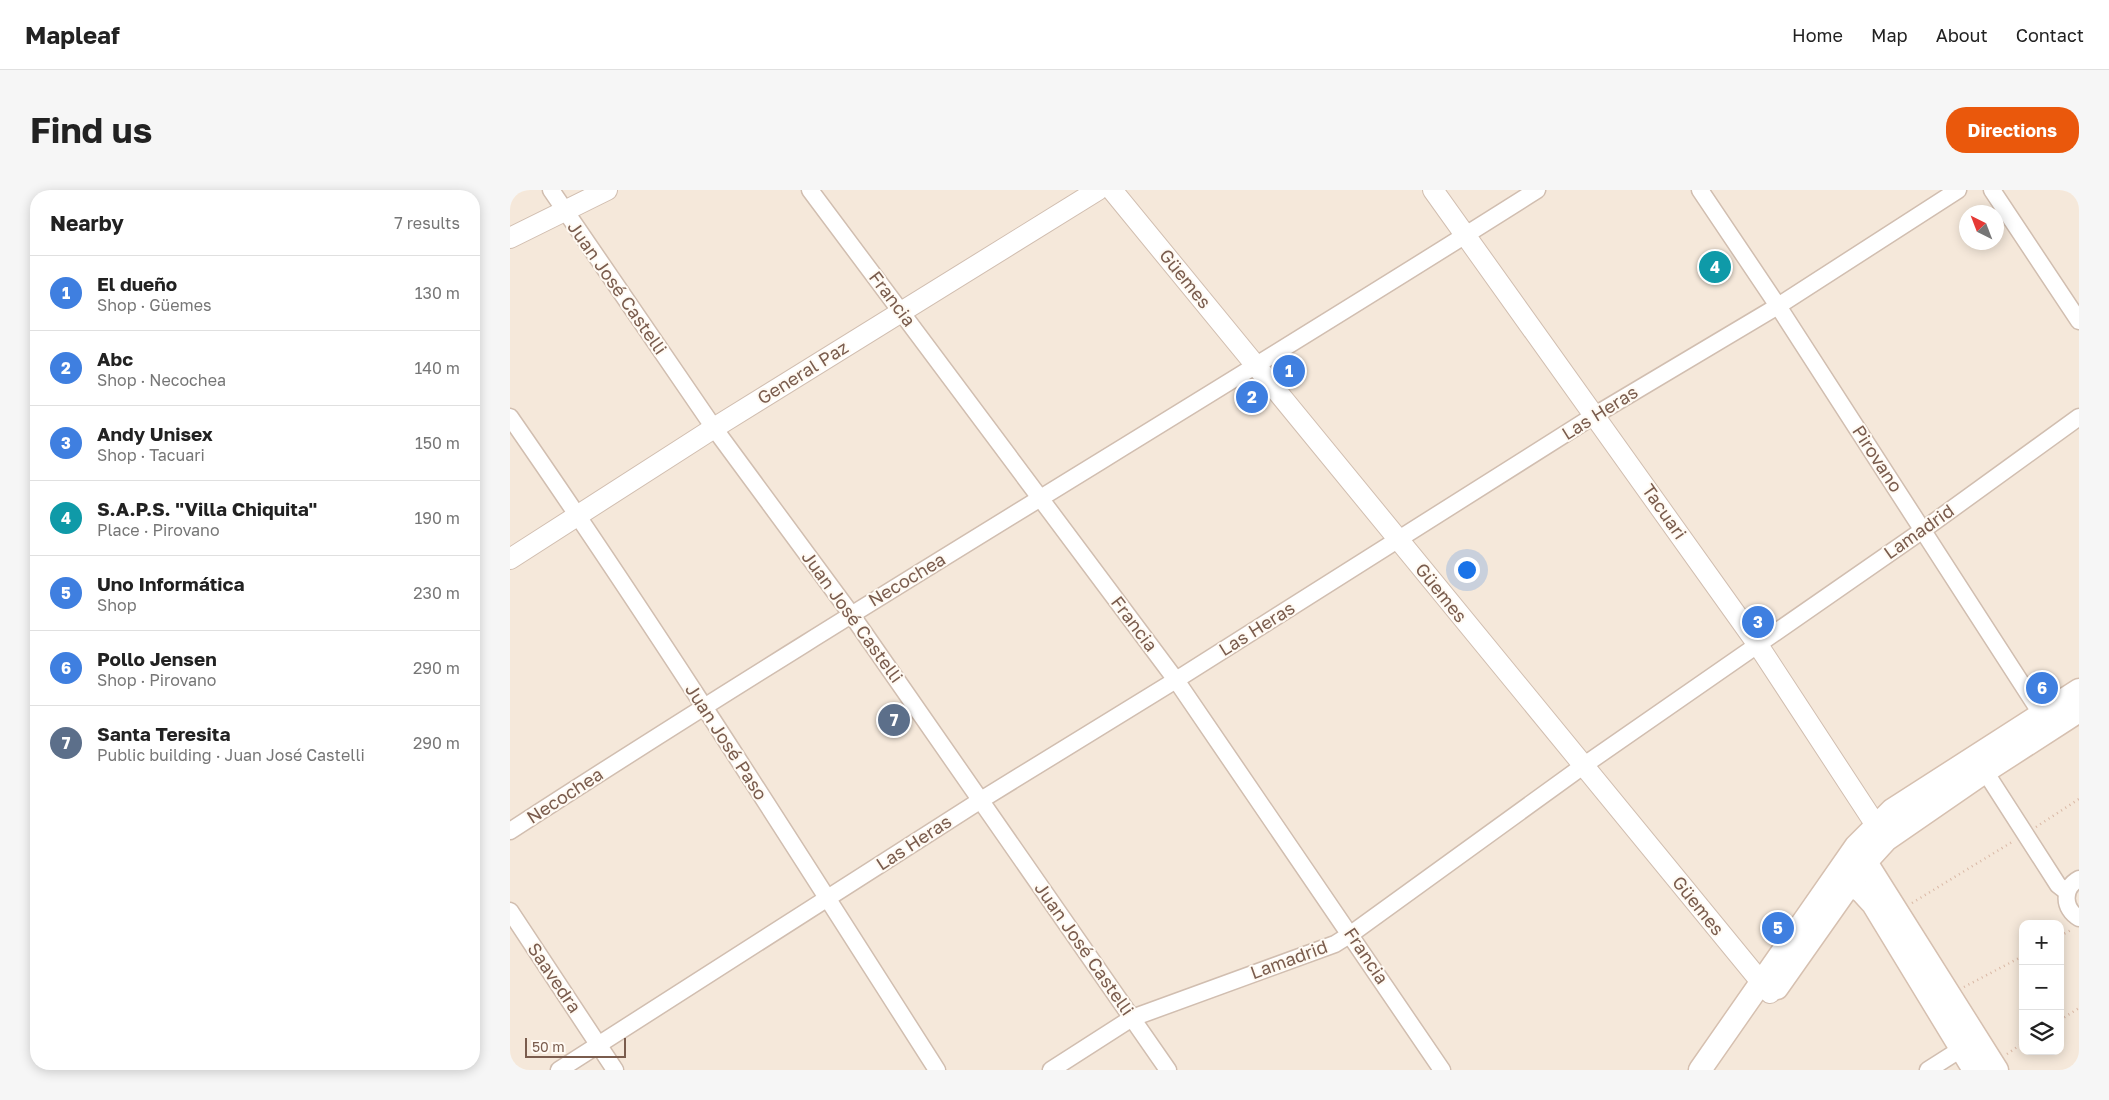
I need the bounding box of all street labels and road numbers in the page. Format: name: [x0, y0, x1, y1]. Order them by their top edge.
street label: Juan José Castelli: [564, 216, 672, 358]
street label: Güemes: [1155, 244, 1216, 312]
street label: Francia: [865, 266, 921, 330]
street label: General Paz: [753, 336, 852, 409]
street label: Las Heras: [1557, 380, 1641, 444]
street label: Pirovano: [1848, 421, 1908, 496]
street label: Tacuari: [1638, 480, 1692, 543]
street label: Lamadrid: [1879, 499, 1958, 563]
street label: Juan José Castelli: [798, 546, 908, 687]
street label: Necochea: [864, 548, 949, 611]
street label: Güemes: [1411, 558, 1472, 626]
street label: Francia: [1107, 591, 1163, 655]
street label: Las Heras: [1214, 596, 1298, 660]
street label: Juan José Paso: [681, 679, 773, 804]
street label: Necochea: [522, 762, 607, 828]
street label: Las Heras: [872, 810, 955, 875]
street label: Güemes: [1668, 871, 1729, 939]
street label: Juan José Castelli: [1031, 877, 1139, 1019]
street label: Francia: [1340, 923, 1394, 988]
street label: Lamadrid: [1247, 935, 1330, 983]
street label: Saavedra: [523, 938, 586, 1017]

